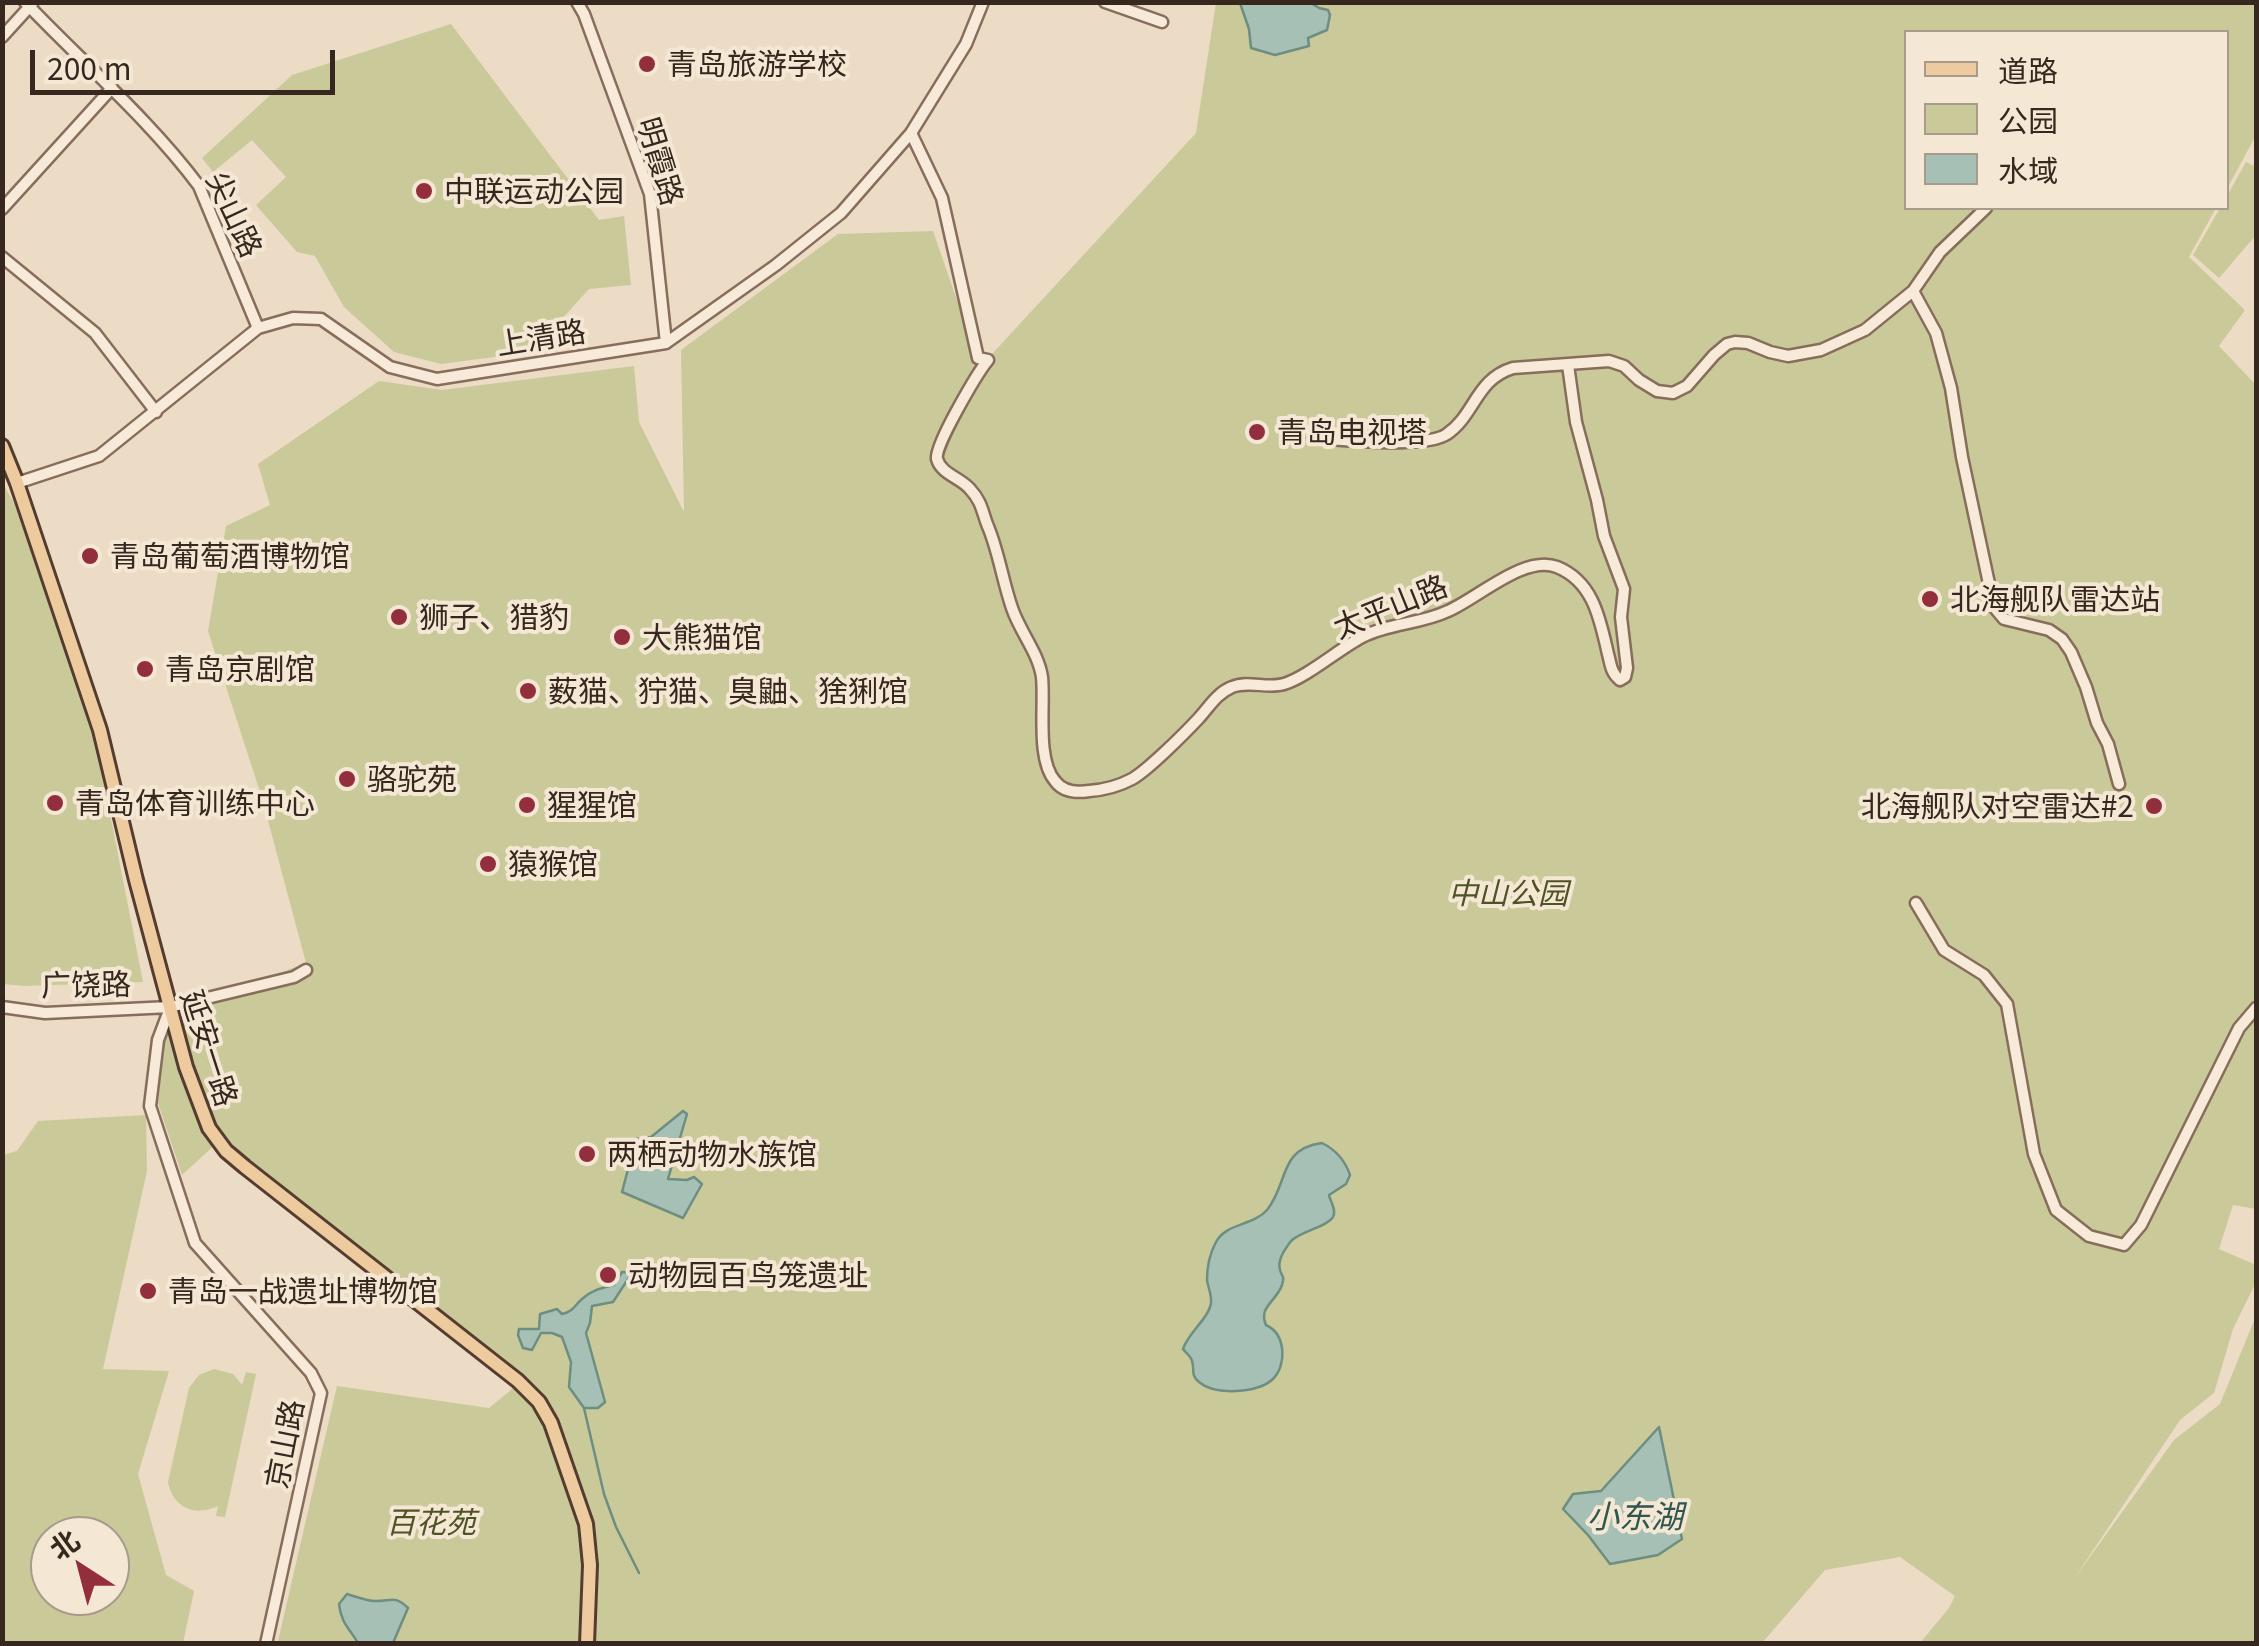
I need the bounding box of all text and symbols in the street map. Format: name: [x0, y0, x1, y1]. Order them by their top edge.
scale bar: [35, 30, 340, 92]
legend: [1904, 30, 2229, 210]
text: 200 m: [47, 45, 131, 89]
place label: 青岛旅游学校: [667, 46, 847, 82]
text: 道路: [1998, 47, 2058, 91]
marker: 青岛旅游学校: [636, 53, 658, 75]
text: 公园: [1998, 97, 2058, 141]
street label: 明霞路: [631, 113, 691, 209]
text: 水域: [1998, 147, 2058, 191]
street label: 尖山路: [200, 166, 270, 262]
place label: 中联运动公园: [444, 173, 624, 209]
marker: 中联运动公园: [413, 180, 435, 202]
street label: 上清路: [494, 312, 588, 362]
place label: 青岛电视塔: [1277, 414, 1427, 450]
marker: 青岛电视塔: [1246, 421, 1268, 443]
place label: 青岛葡萄酒博物馆: [110, 538, 350, 574]
marker: 青岛葡萄酒博物馆: [79, 545, 101, 567]
street label: 太平山路: [1328, 567, 1452, 645]
place label: 北海舰队雷达站: [1950, 581, 2160, 617]
marker: 北海舰队雷达站: [1919, 588, 1941, 610]
place label: 狮子、猎豹: [419, 599, 569, 635]
marker: 狮子、猎豹: [388, 606, 410, 628]
place label: 大熊猫馆: [642, 619, 762, 655]
marker: 大熊猫馆: [611, 626, 633, 648]
place label: 青岛京剧馆: [165, 651, 315, 687]
marker: 青岛京剧馆: [134, 658, 156, 680]
place label: 薮猫、狞猫、臭鼬、猞猁馆: [548, 673, 908, 709]
marker: 薮猫、狞猫、臭鼬、猞猁馆: [517, 680, 539, 702]
place label: 骆驼苑: [367, 761, 457, 797]
marker: 骆驼苑: [336, 768, 358, 790]
place label: 青岛体育训练中心: [75, 785, 315, 821]
place label: 猩猩馆: [547, 787, 637, 823]
place label: 北海舰队对空雷达#2: [1861, 788, 2134, 824]
marker: 青岛体育训练中心: [44, 792, 66, 814]
marker: 猩猩馆: [516, 794, 538, 816]
marker: 北海舰队对空雷达#2: [2143, 795, 2165, 817]
place label: 猿猴馆: [508, 846, 598, 882]
marker: 猿猴馆: [477, 853, 499, 875]
park label: 中山公园: [1448, 875, 1568, 911]
street label: 广饶路: [41, 965, 131, 1003]
street label: 延安一路: [174, 985, 246, 1111]
place label: 两栖动物水族馆: [607, 1136, 817, 1172]
marker: 两栖动物水族馆: [576, 1143, 598, 1165]
place label: 动物园百鸟笼遗址: [628, 1257, 868, 1293]
marker: 动物园百鸟笼遗址: [597, 1264, 619, 1286]
place label: 青岛一战遗址博物馆: [168, 1273, 438, 1309]
marker: 青岛一战遗址博物馆: [137, 1280, 159, 1302]
street label: 京山路: [258, 1396, 310, 1492]
water label: 小东湖: [1587, 1497, 1683, 1535]
park label: 百花苑: [386, 1504, 476, 1540]
north arrow: [30, 1516, 130, 1616]
text: 北: [40, 1519, 87, 1568]

